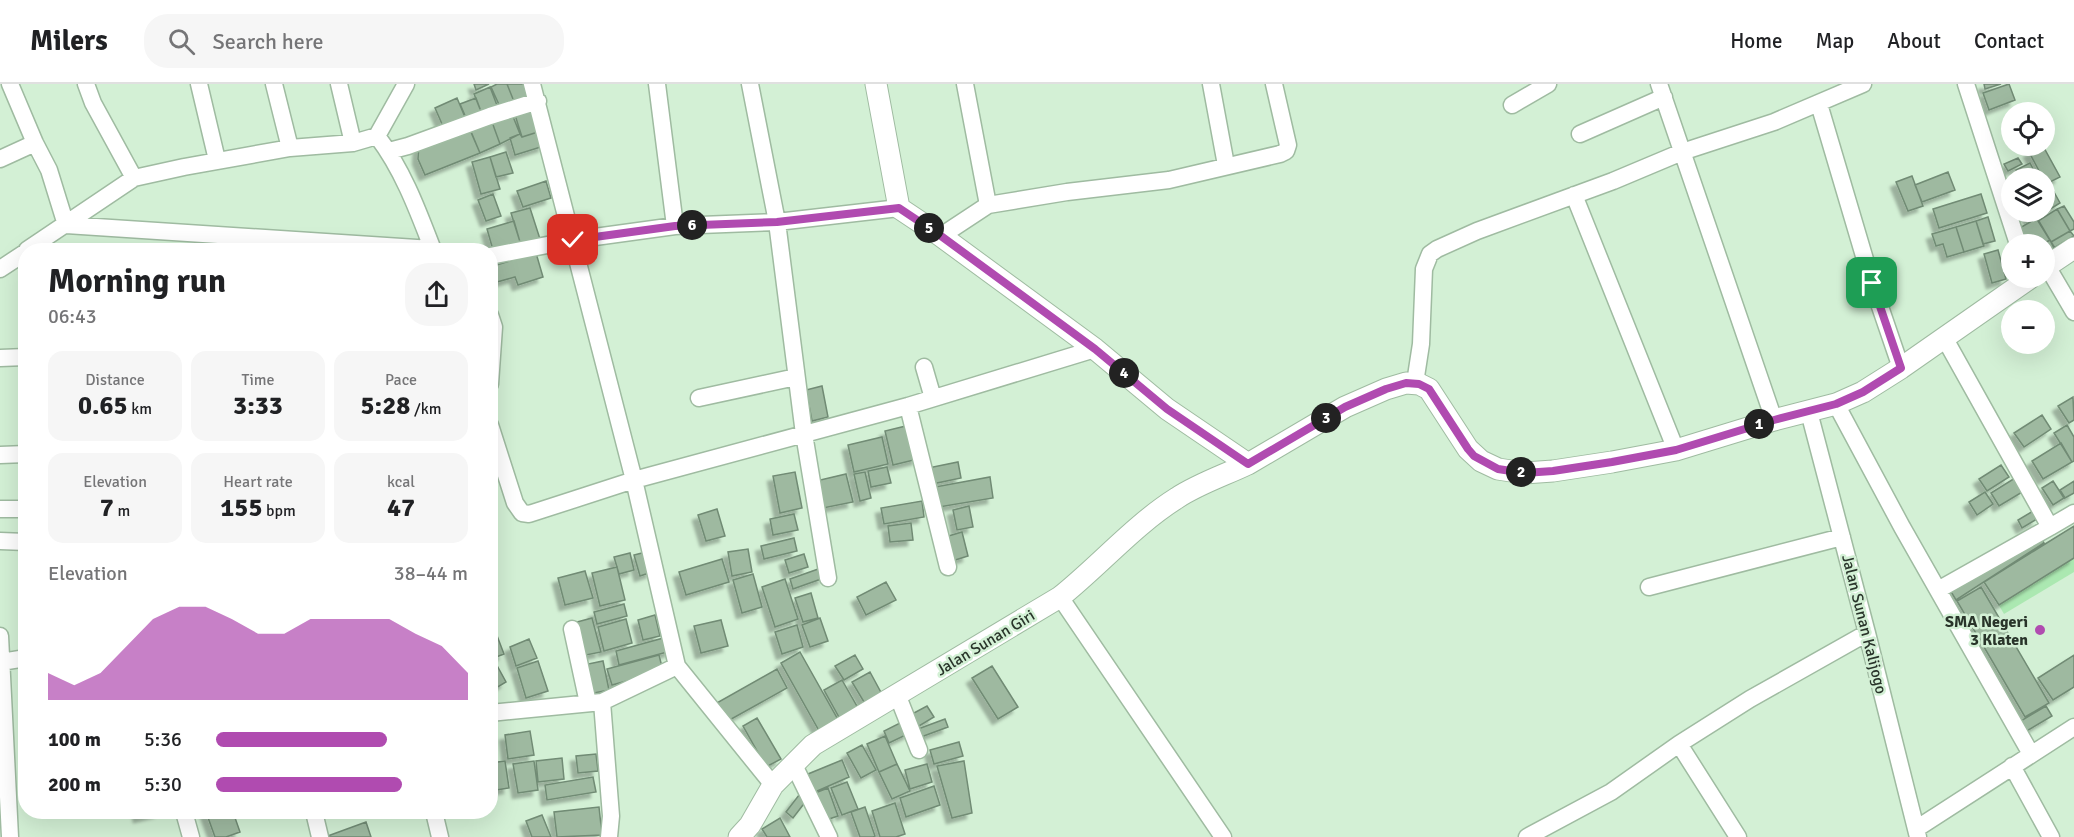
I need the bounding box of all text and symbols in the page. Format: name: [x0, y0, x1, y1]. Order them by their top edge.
search box: [144, 14, 564, 68]
text: Milers: [30, 24, 108, 58]
icon: search: [165, 25, 198, 58]
text: Search here: [213, 28, 324, 55]
text: Home: [1730, 28, 1783, 54]
text: Map: [1816, 28, 1854, 54]
text: About: [1887, 28, 1941, 54]
text: Contact: [1974, 28, 2044, 54]
map controls: [2001, 102, 2055, 354]
button: locate: [2001, 102, 2055, 156]
button: layers: [2001, 168, 2055, 222]
pin: 6: [677, 210, 707, 240]
pin: 5: [914, 213, 944, 243]
pin: [547, 214, 598, 265]
text: 6: [688, 215, 696, 235]
text: 5: [925, 218, 933, 238]
icon: check: [556, 223, 589, 256]
button: +: [2001, 234, 2055, 288]
pin: [1846, 257, 1897, 308]
text: Morning run: [48, 261, 226, 302]
button: share: [405, 263, 468, 326]
icon: arrive: [1855, 266, 1888, 299]
button: −: [2001, 300, 2055, 354]
text: 06:43: [48, 304, 97, 329]
pin: 4: [1109, 358, 1139, 388]
text: 4: [1120, 363, 1128, 383]
text: Distance: [85, 370, 145, 390]
text: Time: [242, 370, 274, 390]
text: Pace: [385, 370, 417, 390]
text: 0.65: [78, 390, 128, 422]
text: 3:33: [233, 390, 283, 422]
text: 5:28: [361, 390, 410, 422]
text: km: [128, 399, 152, 419]
text: /km: [410, 399, 441, 419]
pin: 3: [1311, 403, 1341, 433]
text: 3: [1322, 408, 1330, 428]
pin: 1: [1744, 409, 1774, 439]
text: 1: [1755, 414, 1763, 434]
pin: 2: [1506, 457, 1536, 487]
text: 2: [1517, 462, 1525, 482]
text: Elevation: [83, 472, 147, 492]
text: Heart rate: [223, 472, 293, 492]
text: kcal: [387, 472, 415, 492]
text: 7: [100, 492, 114, 524]
text: 155: [220, 492, 262, 524]
text: 47: [387, 492, 415, 524]
text: m: [114, 501, 130, 521]
text: bpm: [262, 501, 296, 521]
street label: Jalan Sunan Kalijogo: [1837, 553, 1891, 696]
text: Elevation: [48, 561, 128, 586]
text: 38–44 m: [394, 561, 468, 586]
street label: Jalan Sunan Giri: [932, 605, 1039, 680]
place label: SMA Negeri 3 Klaten: [1945, 612, 2028, 650]
marker: SMA Negeri 3 Klaten: [2033, 623, 2047, 637]
text: 100 m: [48, 727, 101, 752]
text: 5:36: [144, 727, 182, 752]
text: 200 m: [48, 772, 101, 797]
text: 5:30: [144, 772, 182, 797]

